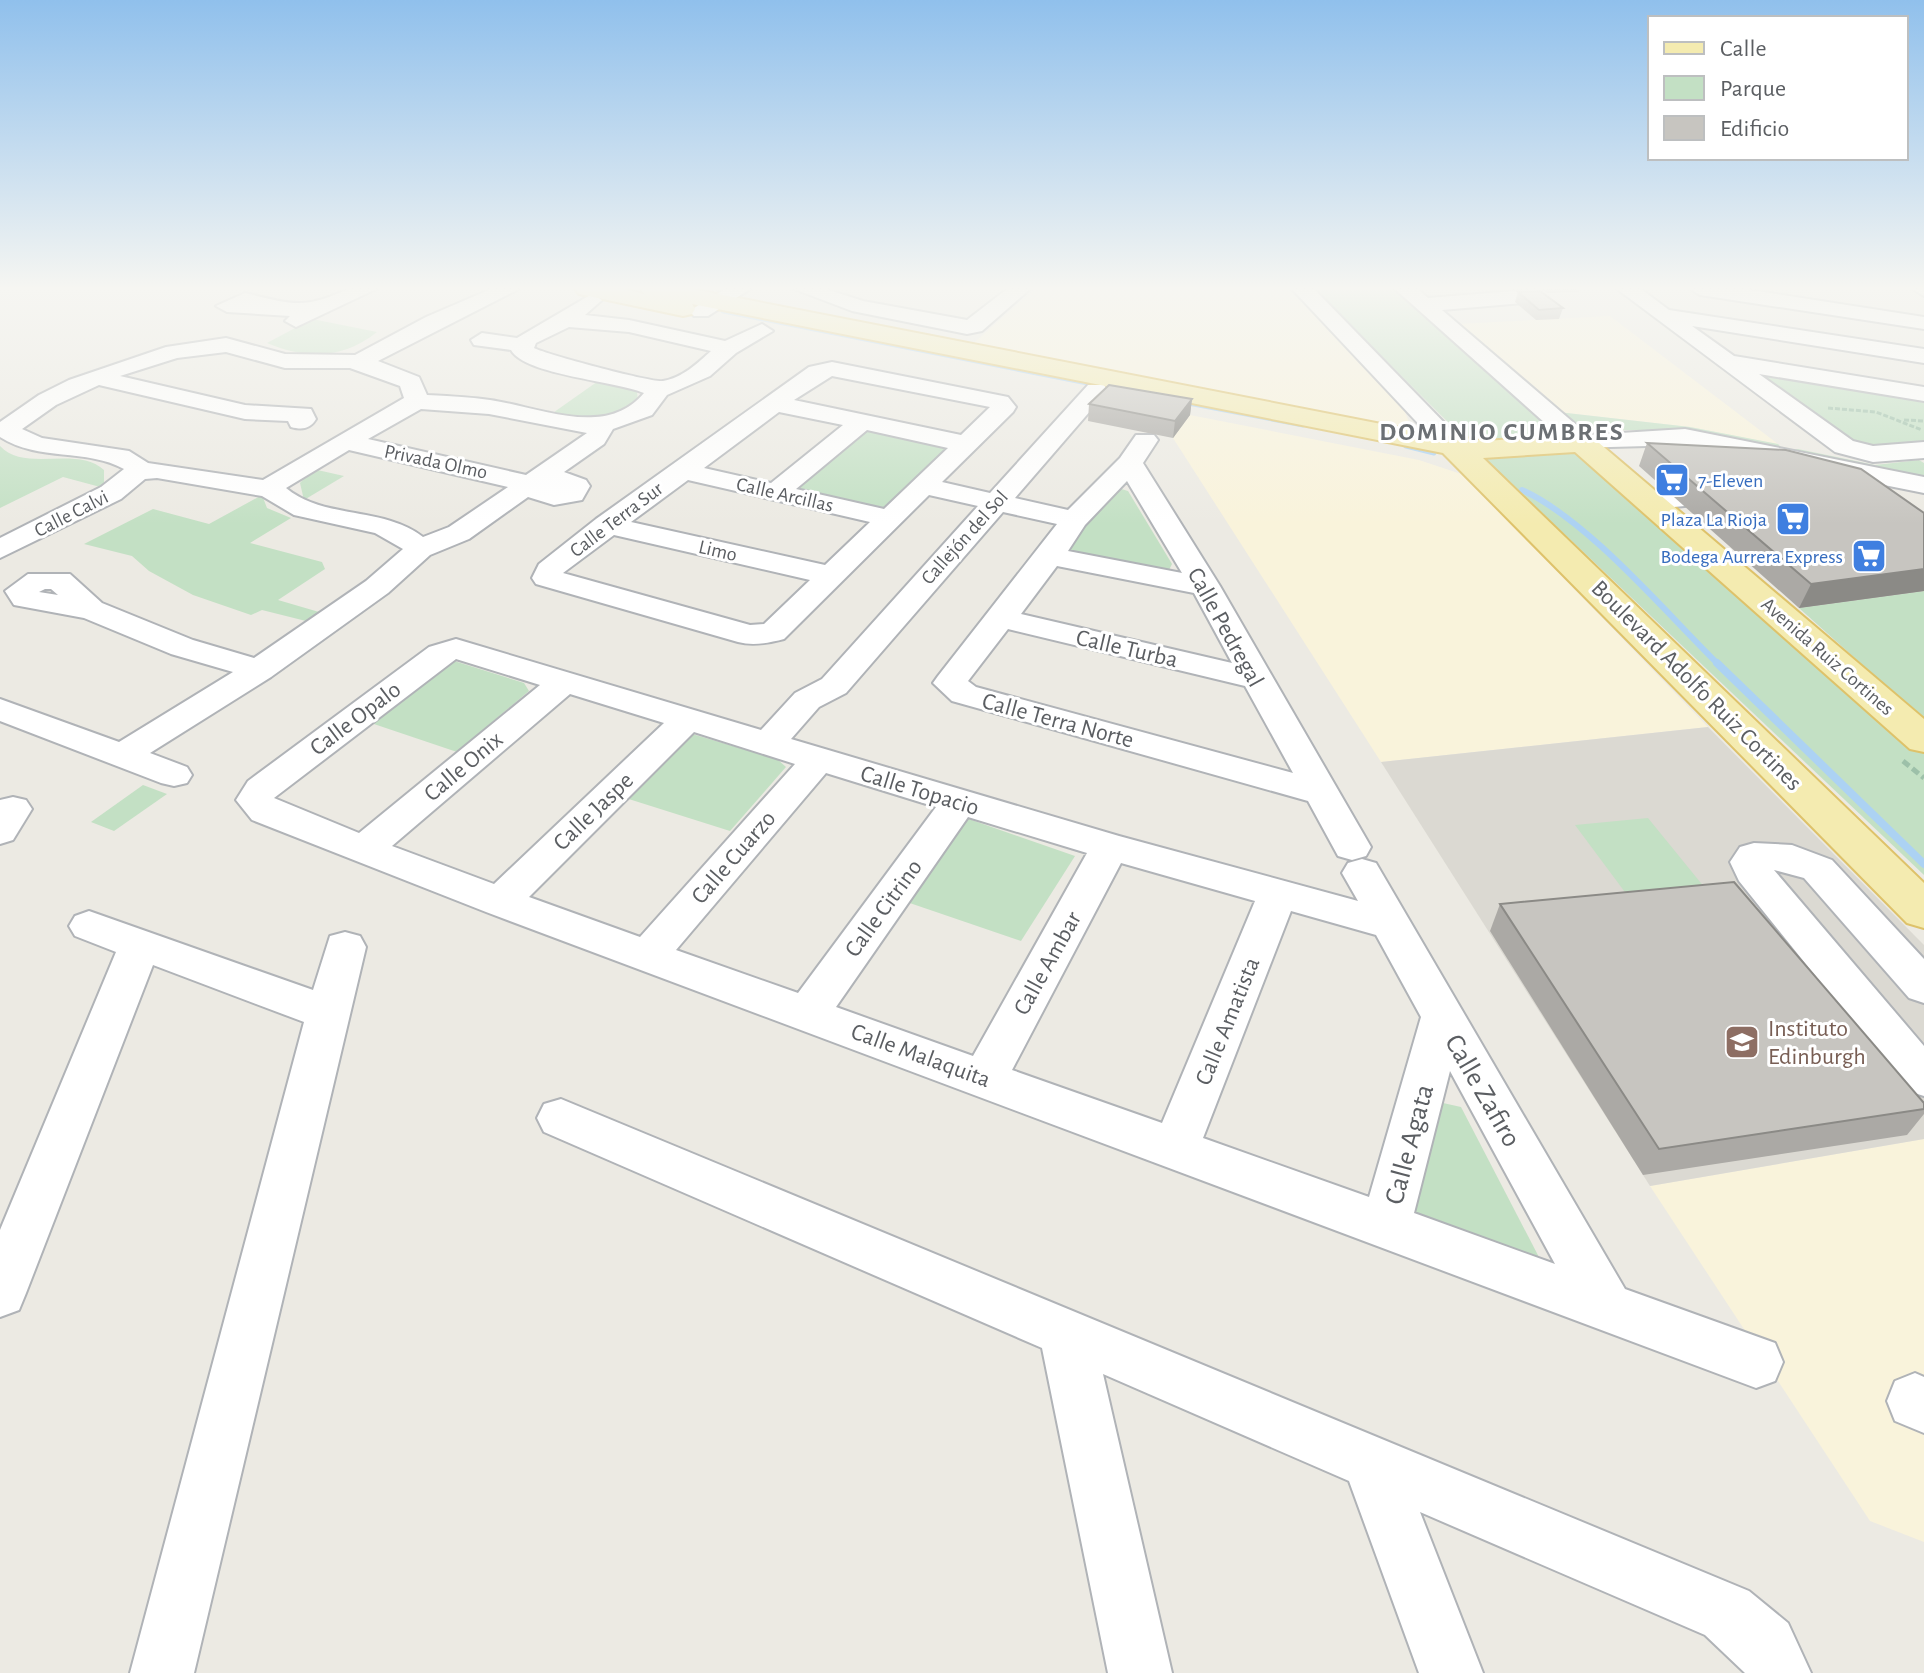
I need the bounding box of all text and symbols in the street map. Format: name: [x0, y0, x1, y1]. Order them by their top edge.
legend: [1648, 16, 1908, 160]
text: Calle: [1720, 37, 1767, 61]
text: Parque: [1720, 77, 1786, 101]
text: Edificio: [1720, 117, 1789, 141]
district label: DOMINIO CUMBRES: [1379, 419, 1625, 445]
street label: Privada Olmo: [382, 441, 489, 483]
supermarket icon: 7-Eleven: [1653, 461, 1691, 499]
place label: 7-Eleven: [1698, 471, 1763, 491]
street label: Calle Arcillas: [734, 474, 835, 516]
street label: Calle Terra Sur: [566, 478, 667, 561]
street label: Calle Calvi: [31, 487, 112, 541]
street label: Callejón del Sol: [918, 487, 1012, 589]
supermarket icon: Plaza La Rioja: [1774, 500, 1812, 538]
place label: Plaza La Rioja: [1660, 510, 1767, 530]
street label: Limo: [697, 537, 739, 565]
supermarket icon: Bodega Aurrera Express: [1850, 537, 1888, 575]
place label: Bodega Aurrera Express: [1660, 547, 1843, 567]
street label: Calle Pedregal: [1183, 564, 1268, 691]
street label: Boulevard Adolfo Ruiz Cortines: [1587, 576, 1806, 795]
street label: Avenida Ruiz Cortines: [1757, 594, 1897, 719]
street label: Calle Turba: [1074, 626, 1180, 672]
street label: Calle Opalo: [306, 677, 405, 760]
street label: Calle Terra Norte: [979, 689, 1136, 753]
street label: Calle Onix: [420, 727, 508, 806]
street label: Calle Topacio: [858, 762, 982, 820]
street label: Calle Jaspe: [549, 768, 638, 855]
street label: Calle Cuarzo: [687, 806, 780, 909]
street label: Calle Citrino: [841, 855, 927, 962]
street label: Calle Ambar: [1010, 908, 1086, 1019]
street label: Calle Amatista: [1191, 954, 1264, 1089]
place label: Instituto Edinburgh: [1768, 1017, 1866, 1069]
street label: Calle Malaquita: [848, 1020, 993, 1092]
school or university icon: Instituto Edinburgh: [1723, 1023, 1761, 1061]
street label: Calle Zafiro: [1439, 1030, 1526, 1152]
street label: Calle Agata: [1380, 1081, 1439, 1208]

